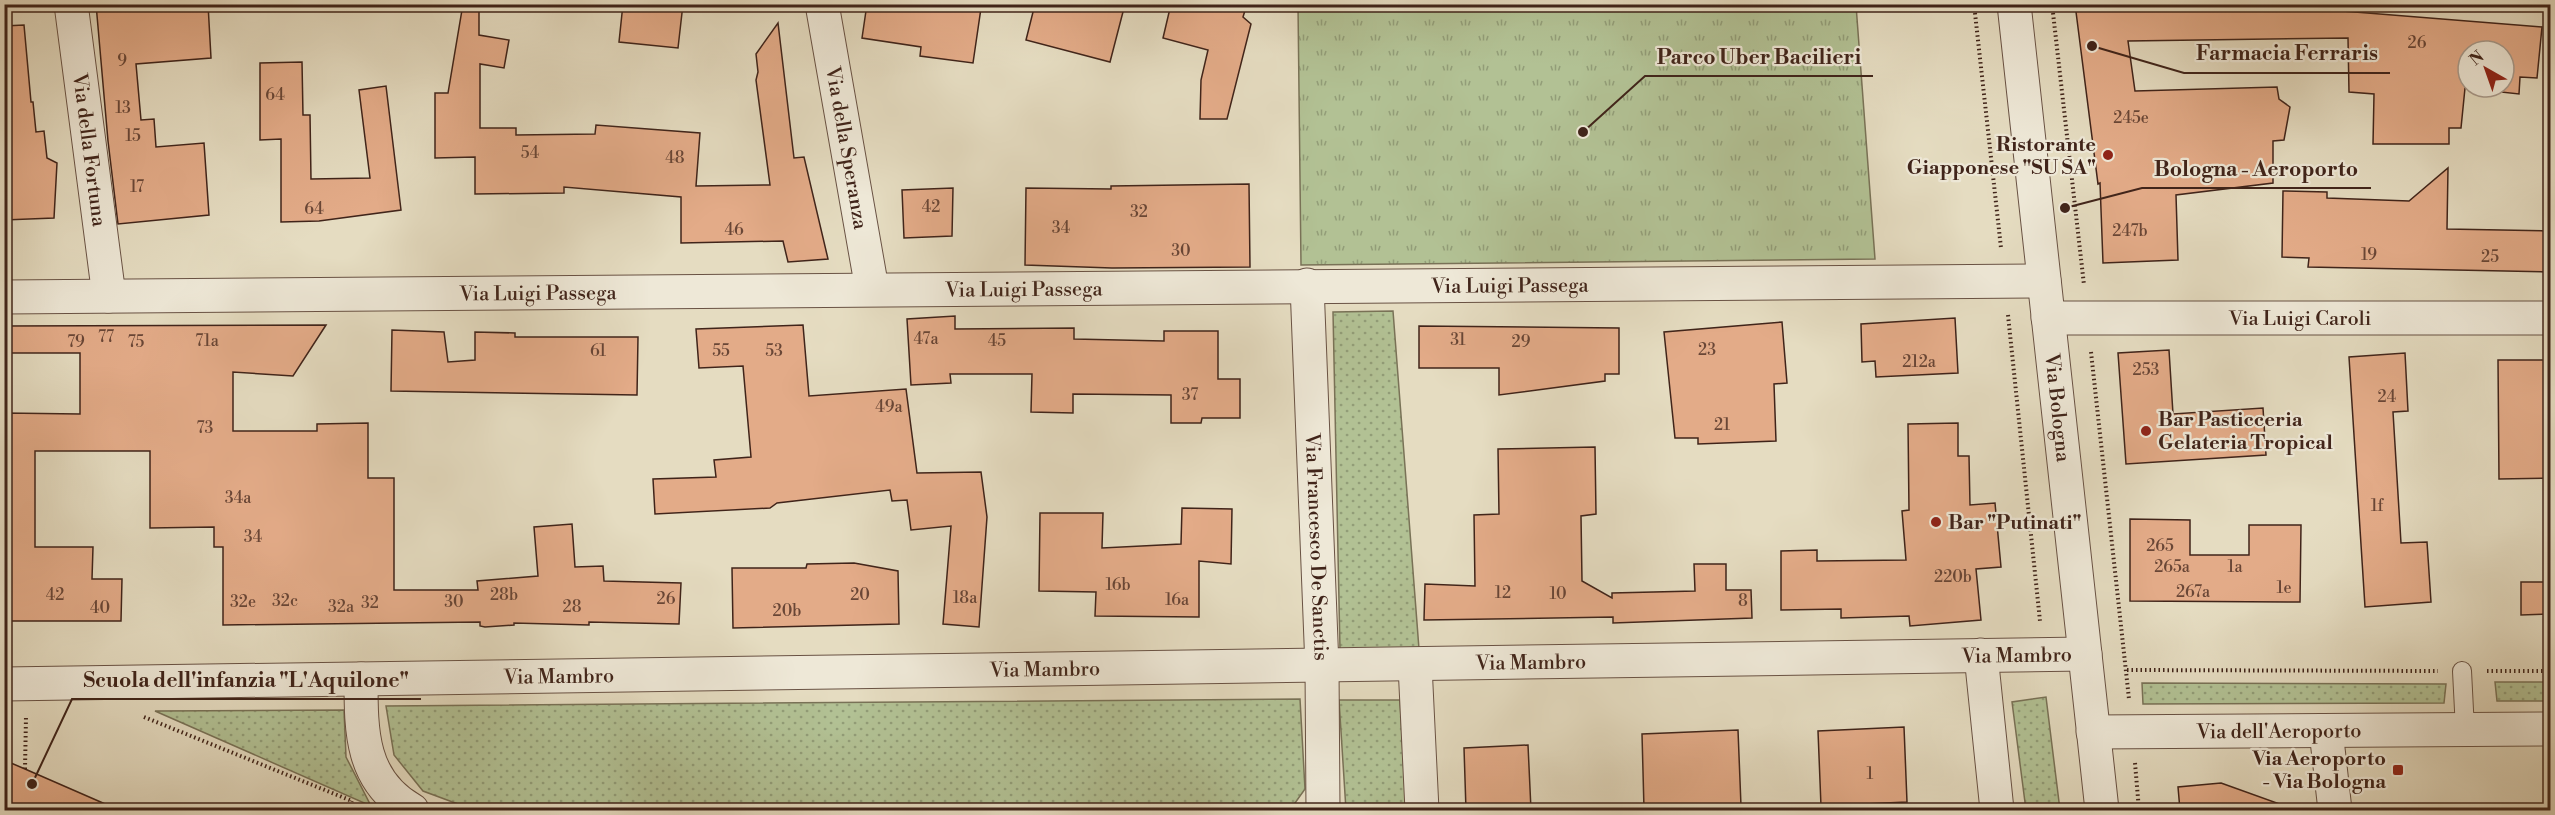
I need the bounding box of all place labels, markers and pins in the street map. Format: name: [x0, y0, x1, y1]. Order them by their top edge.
callout: Farmacia Ferraris: [2184, 34, 2390, 73]
callout: Parco Uber Bacilieri: [1645, 37, 1873, 76]
place label: Ristorante Giapponese "SU SA": [1907, 133, 2096, 181]
marker: Ristorante Giapponese "SU SA": [2101, 148, 2115, 162]
callout: Bologna - Aeroporto: [2142, 149, 2371, 188]
place label: Bar Pasticceria Gelateria Tropical: [2158, 408, 2333, 456]
marker: Bar Pasticceria Gelateria Tropical: [2139, 424, 2153, 438]
place label: Bar "Putinati": [1948, 511, 2082, 536]
marker: Bar "Putinati": [1929, 515, 1943, 529]
callout: Scuola dell'infanzia "L'Aquilone": [72, 660, 421, 699]
place label: Via Aeroporto - Via Bologna: [2251, 747, 2386, 795]
marker: Via Aeroporto - Via Bologna: [2391, 763, 2405, 777]

